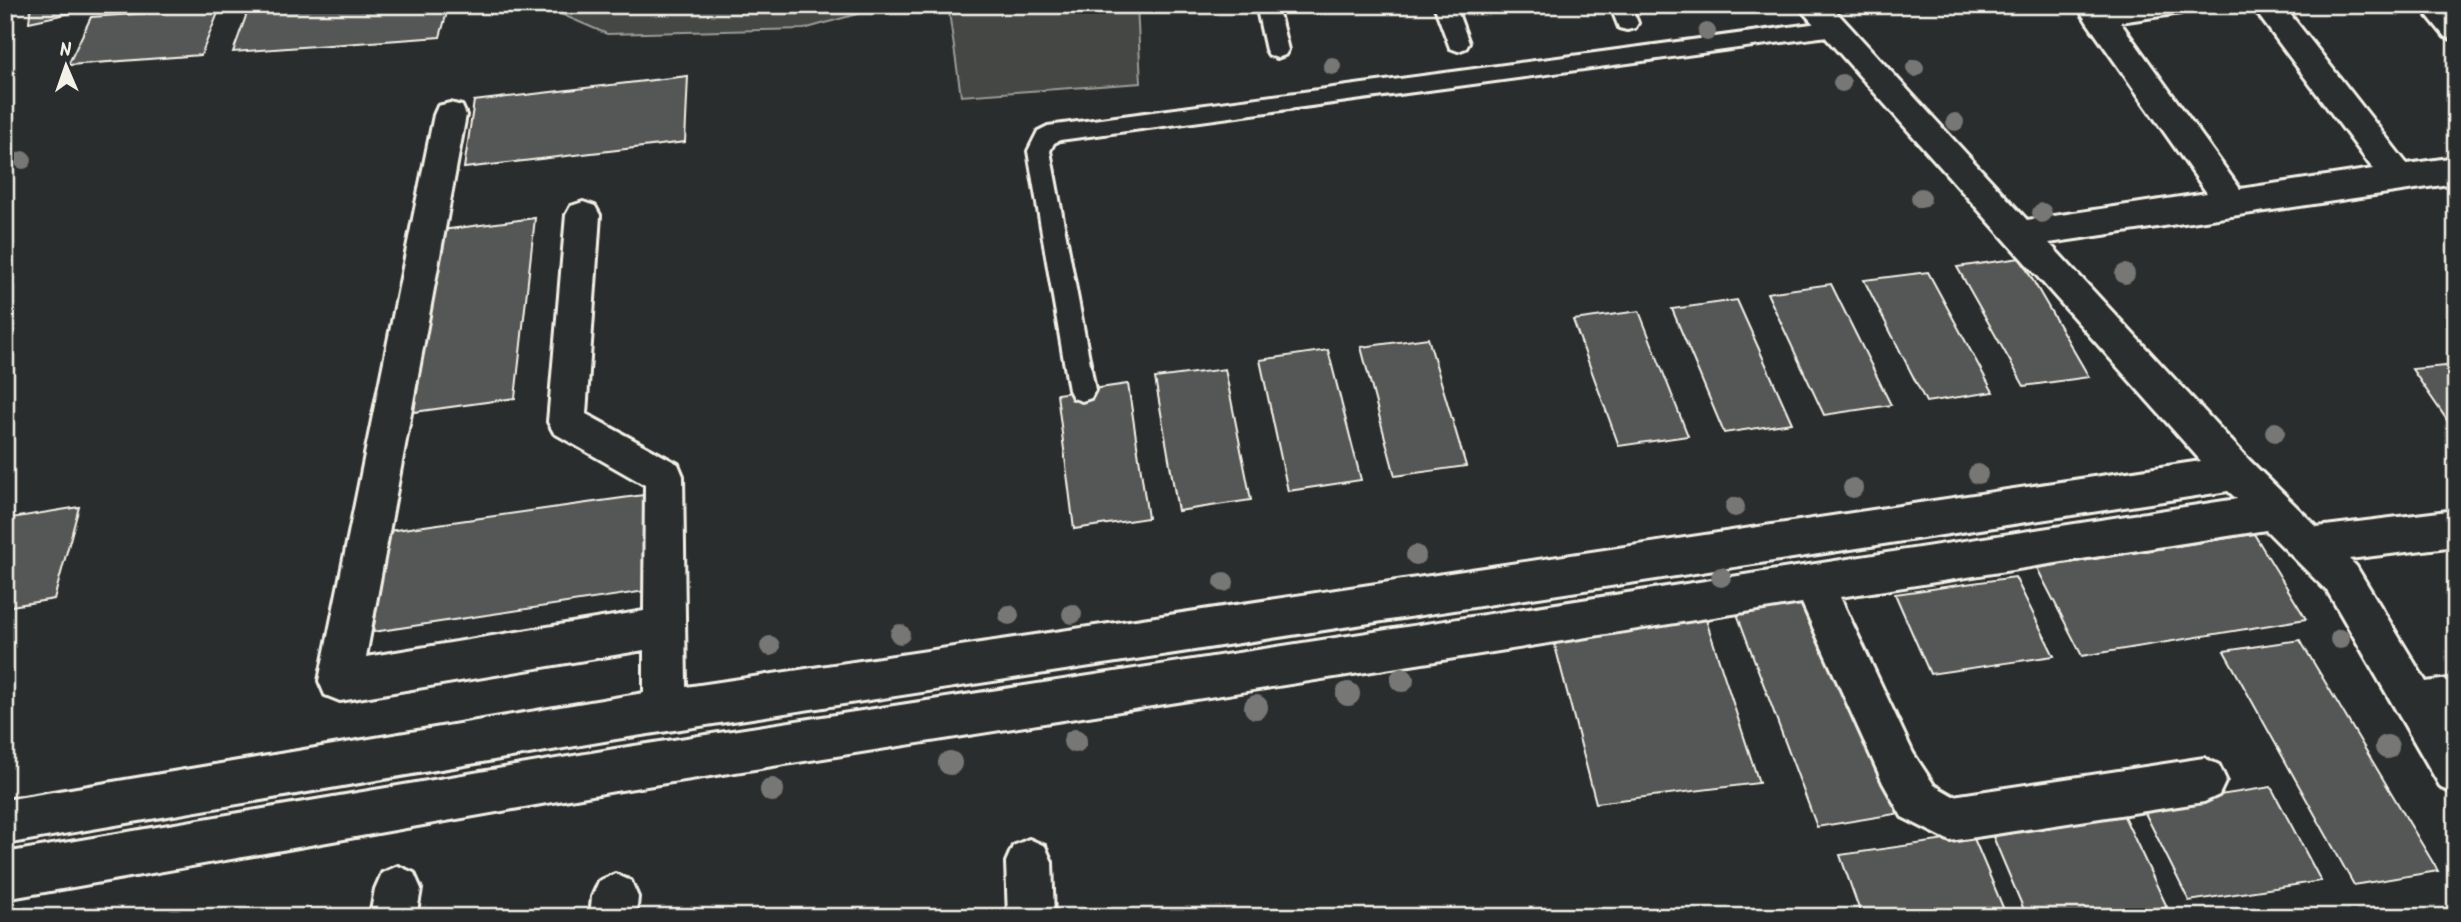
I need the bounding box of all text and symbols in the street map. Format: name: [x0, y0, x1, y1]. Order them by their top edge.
north arrow: [32, 32, 102, 102]
text: N: [59, 36, 72, 66]

